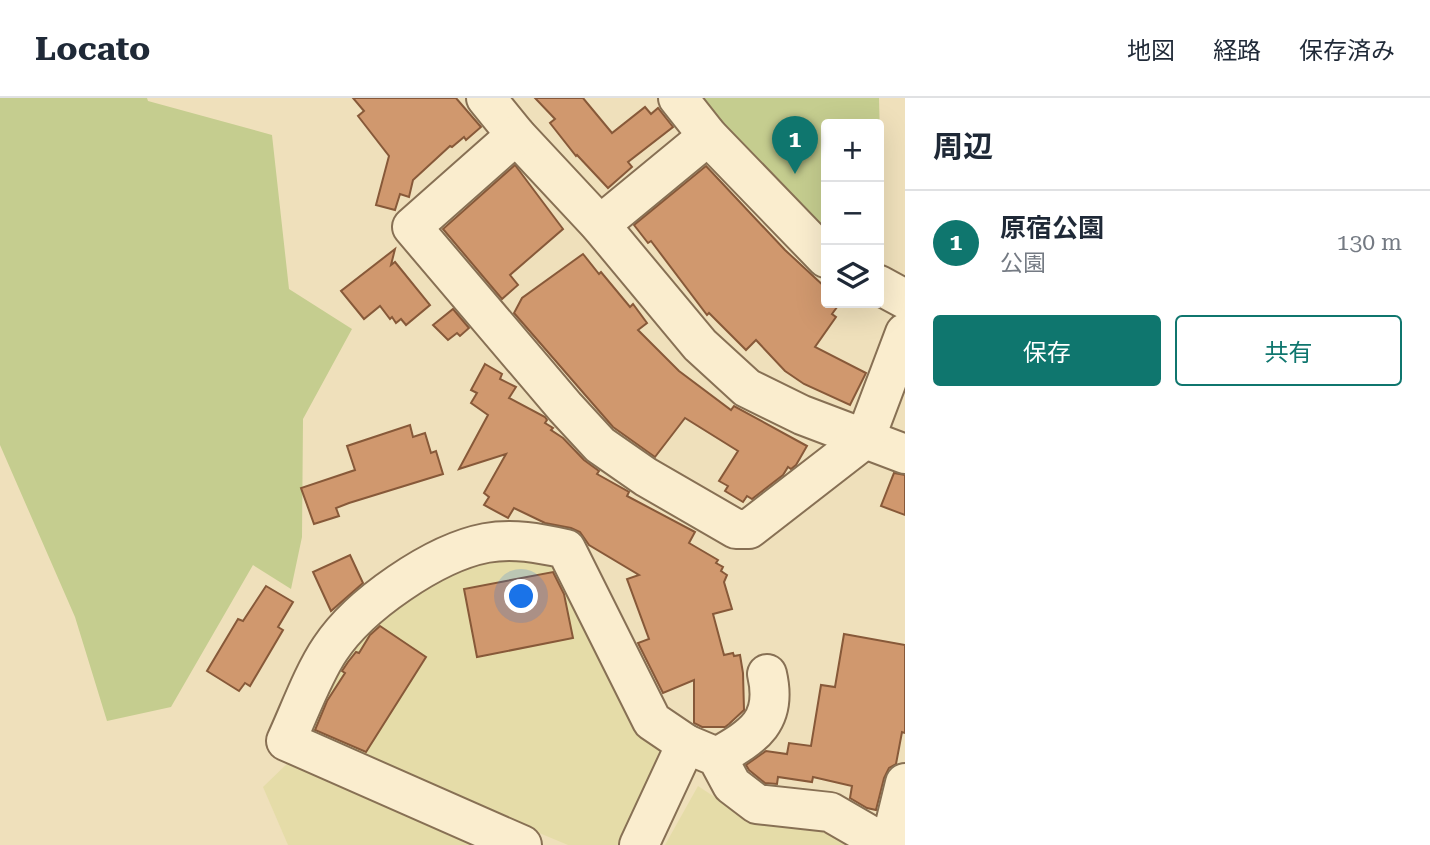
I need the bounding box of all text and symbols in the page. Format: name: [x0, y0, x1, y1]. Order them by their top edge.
text: Locato: [35, 29, 150, 68]
text: 地図: [1127, 37, 1175, 65]
text: 経路: [1213, 37, 1261, 65]
text: 保存済み: [1299, 37, 1395, 65]
pin: 1: [772, 116, 818, 174]
map controls: [821, 119, 884, 308]
button: +: [821, 119, 884, 182]
text: 周辺: [933, 129, 993, 164]
button: −: [821, 182, 884, 245]
text: 原宿公園: [1000, 213, 1104, 243]
text: 1: [950, 229, 962, 256]
text: 130 m: [1337, 229, 1402, 256]
button: layers: [821, 245, 884, 308]
text: 公園: [1000, 250, 1046, 277]
button: 保存: [933, 315, 1161, 386]
button: 共有: [1175, 315, 1402, 386]
your location: [504, 579, 538, 613]

